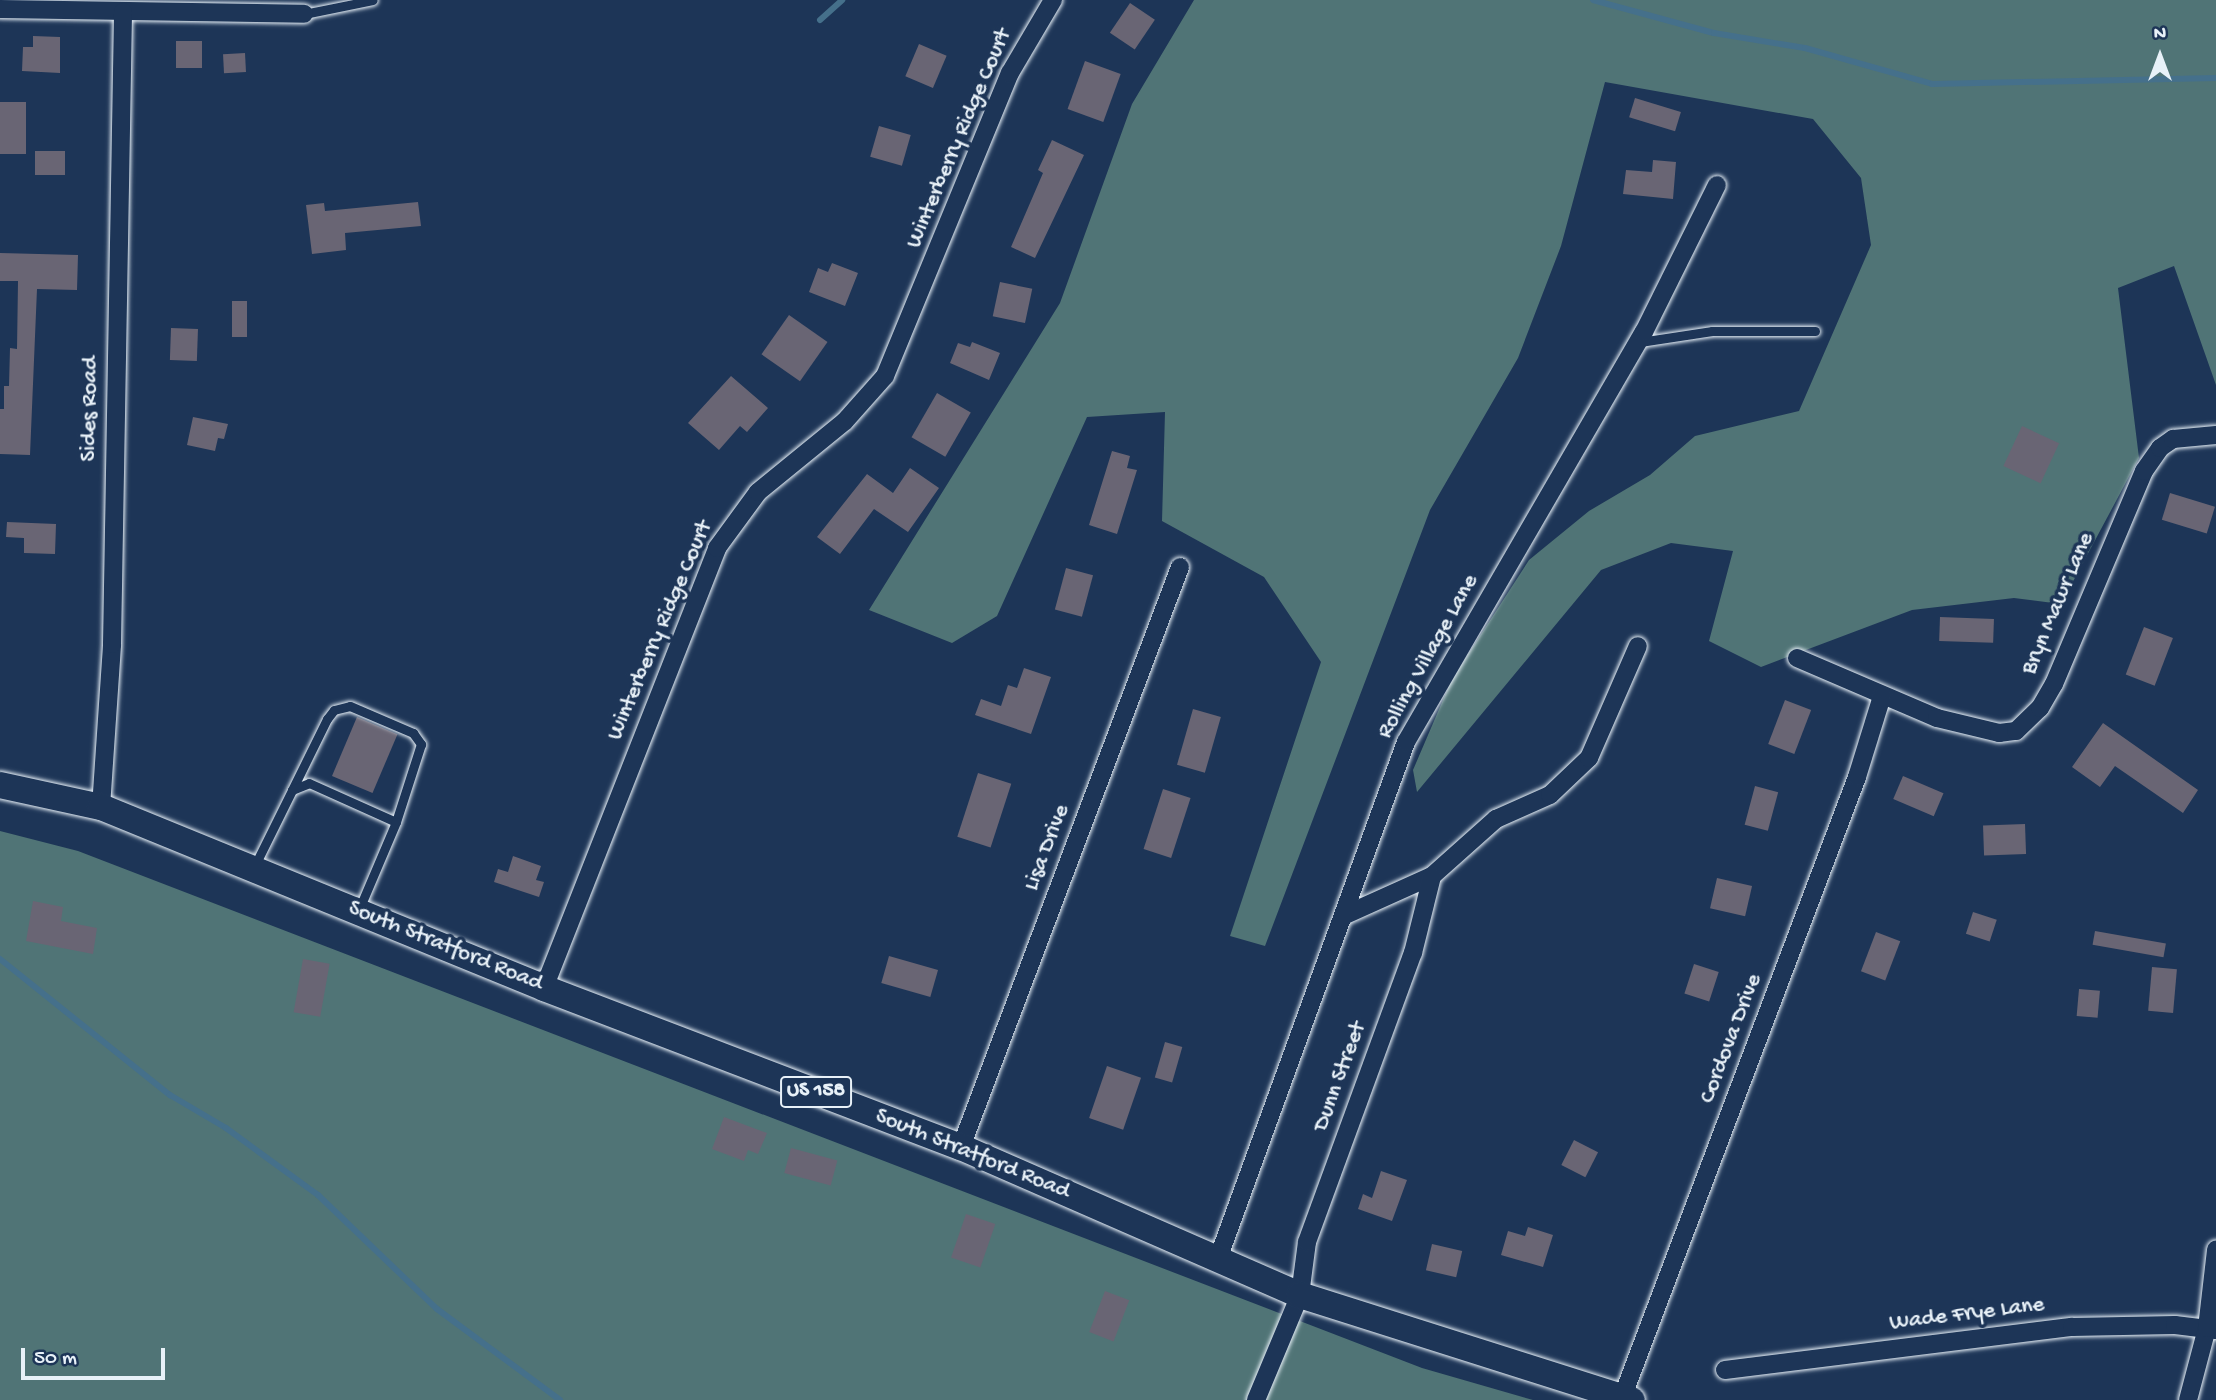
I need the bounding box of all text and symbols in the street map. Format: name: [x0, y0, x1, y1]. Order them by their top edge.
north arrow: [2125, 21, 2195, 91]
text: N: [2154, 23, 2166, 46]
street label: Winterberry Ridge Court: [901, 25, 1019, 253]
street label: Sides Road: [76, 356, 106, 462]
street label: Winterberry Ridge Court: [602, 517, 720, 745]
street label: Bryn Mawr Lane: [2017, 529, 2101, 679]
street label: Rolling Village Lane: [1372, 570, 1486, 744]
street label: Lisa Drive: [1019, 801, 1077, 895]
street label: South Stratford Road: [344, 895, 546, 999]
street label: Cordova Drive: [1695, 970, 1769, 1108]
street label: Dunn Street: [1308, 1019, 1374, 1135]
road number: US 158: [779, 1074, 853, 1110]
street label: South Stratford Road: [871, 1103, 1073, 1207]
street label: Wade Frye Lane: [1888, 1292, 2046, 1338]
scale bar: [24, 1334, 168, 1378]
text: 50 m: [34, 1347, 77, 1372]

